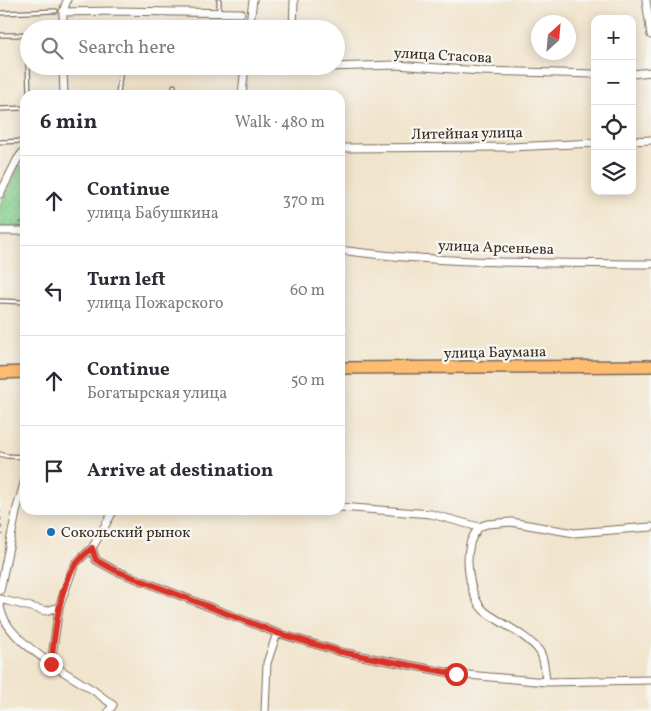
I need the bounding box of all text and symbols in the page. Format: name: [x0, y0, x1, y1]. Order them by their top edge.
north arrow: [531, 15, 576, 60]
map controls: [591, 15, 636, 195]
button: +: [591, 15, 636, 60]
search box: [20, 20, 345, 75]
icon: search: [38, 34, 66, 62]
text: Search here: [78, 35, 175, 61]
street label: улица Стасова: [393, 43, 493, 70]
button: −: [591, 60, 636, 105]
button: locate: [591, 105, 636, 150]
text: 6 min: [40, 108, 97, 137]
text: Walk · 480 m: [235, 112, 325, 134]
street label: Литейная улица: [411, 123, 523, 146]
button: layers: [591, 150, 636, 195]
text: Continue: [87, 177, 170, 203]
icon: ahead: [40, 187, 68, 215]
text: 370 m: [283, 190, 325, 212]
text: улица Бабушкина: [87, 203, 219, 225]
street label: улица Арсеньева: [437, 236, 554, 261]
text: Turn left: [87, 267, 166, 293]
icon: left: [40, 277, 68, 305]
text: 60 m: [290, 280, 325, 302]
text: улица Пожарского: [87, 293, 223, 315]
street label: улица Баумана: [443, 342, 547, 365]
text: Continue: [87, 357, 170, 383]
icon: ahead: [40, 367, 68, 395]
text: 50 m: [291, 370, 325, 392]
text: Богатырская улица: [87, 383, 227, 405]
icon: arrive: [40, 457, 68, 485]
text: Arrive at destination: [87, 458, 273, 484]
place label: Сокольский рынок: [61, 523, 190, 544]
marker: Сокольский рынок: [45, 526, 57, 538]
route end: [40, 653, 63, 676]
route start: [445, 663, 468, 686]

